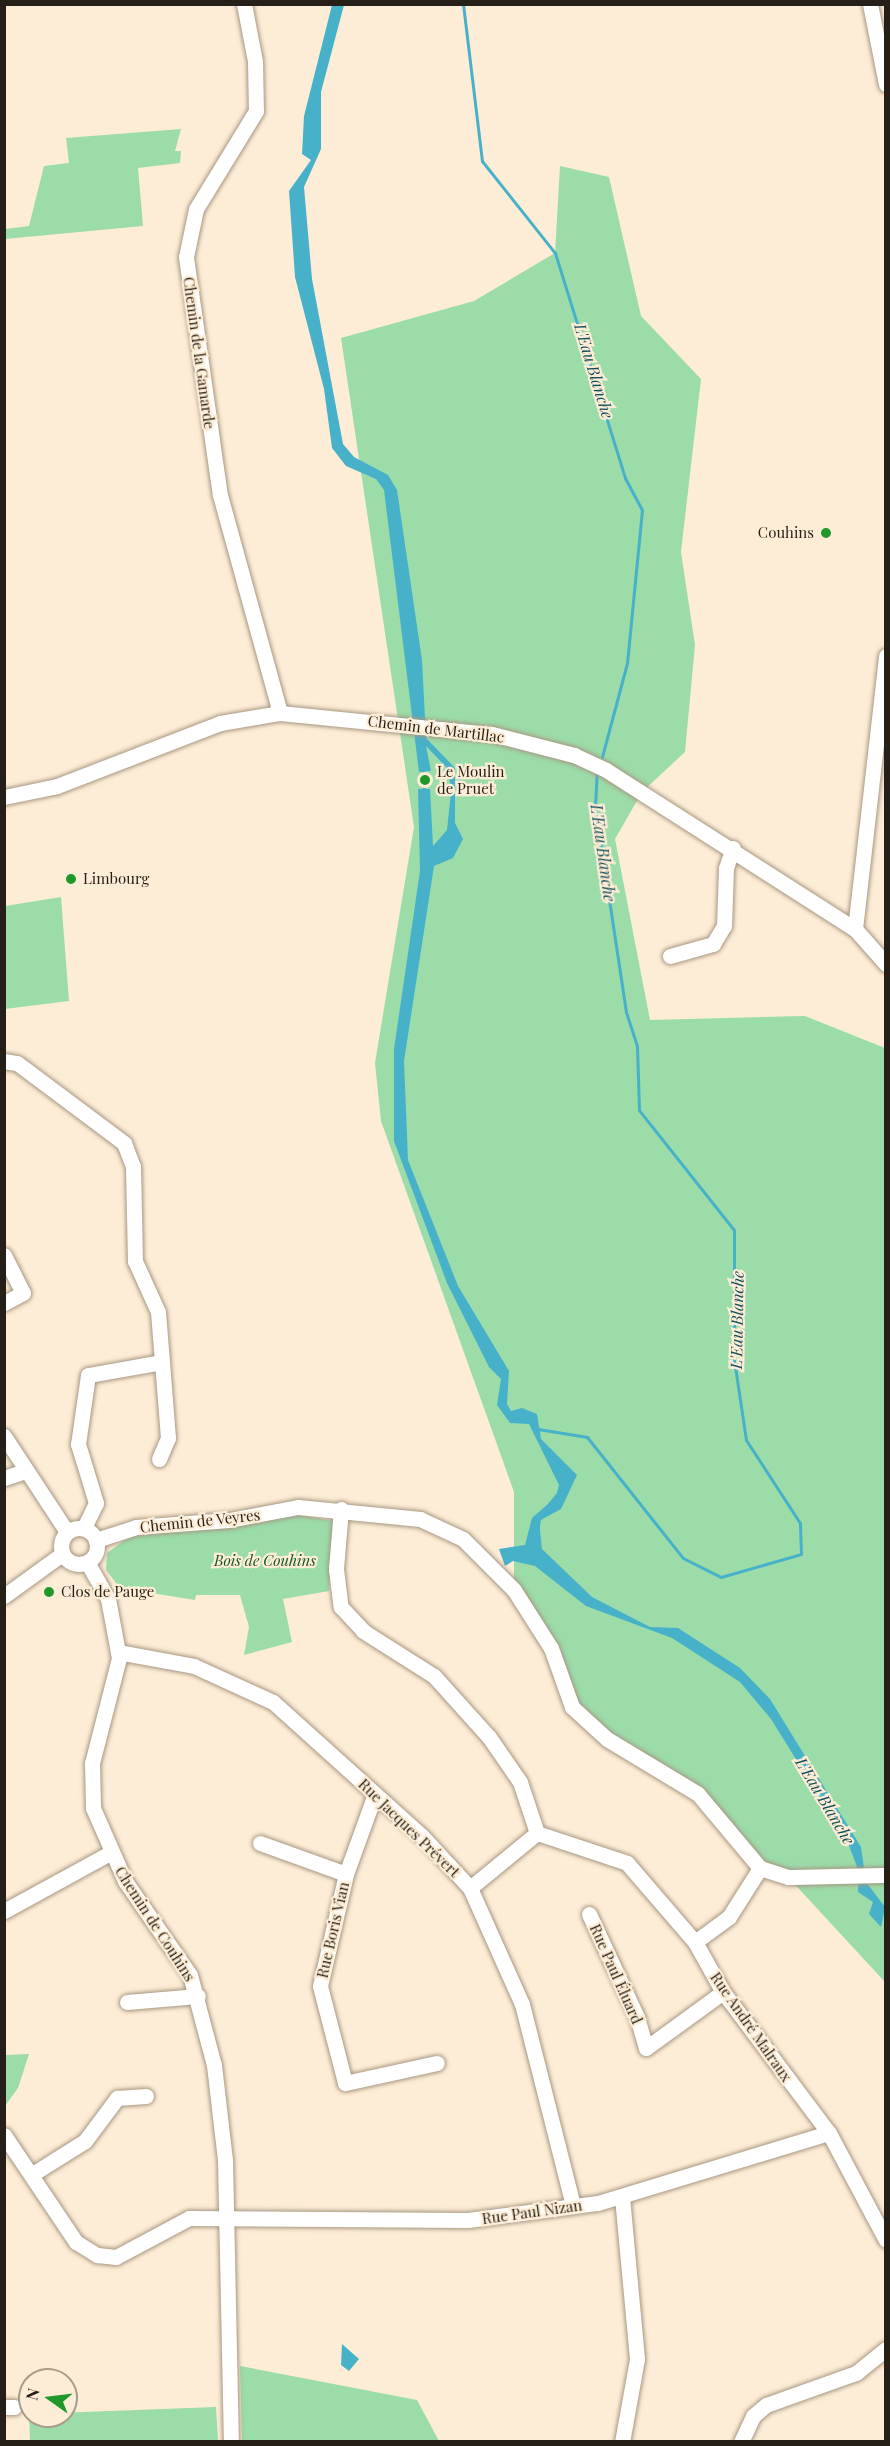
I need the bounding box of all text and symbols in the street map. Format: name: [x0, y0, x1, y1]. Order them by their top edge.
street label: Chemin de la Gamarde: [179, 275, 219, 431]
water label: L'Eau Blanche: [570, 321, 618, 421]
place label: Couhins: [758, 524, 814, 542]
marker: Couhins: [819, 526, 833, 540]
street label: Chemin de Martillac: [367, 712, 505, 746]
place label: Le Moulin de Pruet: [437, 762, 505, 797]
marker: Le Moulin de Pruet: [418, 773, 432, 787]
water label: L'Eau Blanche: [587, 803, 619, 903]
place label: Limbourg: [83, 870, 150, 888]
marker: Limbourg: [64, 872, 78, 886]
water label: L'Eau Blanche: [727, 1271, 747, 1369]
street label: Chemin de Veyres: [139, 1506, 261, 1536]
park label: Bois de Couhins: [214, 1552, 316, 1570]
place label: Clos de Pauge: [61, 1583, 154, 1601]
marker: Clos de Pauge: [42, 1585, 56, 1599]
water label: L'Eau Blanche: [791, 1754, 859, 1848]
street label: Rue Jacques Prévert: [355, 1775, 463, 1881]
street label: Chemin de Couhins: [111, 1863, 199, 1985]
street label: Rue Boris Vian: [313, 1880, 353, 1980]
street label: Rue Paul Éluard: [586, 1921, 646, 2027]
street label: Rue André Malraux: [706, 1969, 796, 2085]
street label: Rue Paul Nizan: [481, 2196, 583, 2228]
north arrow: [18, 2368, 78, 2428]
text: N: [20, 2386, 44, 2402]

